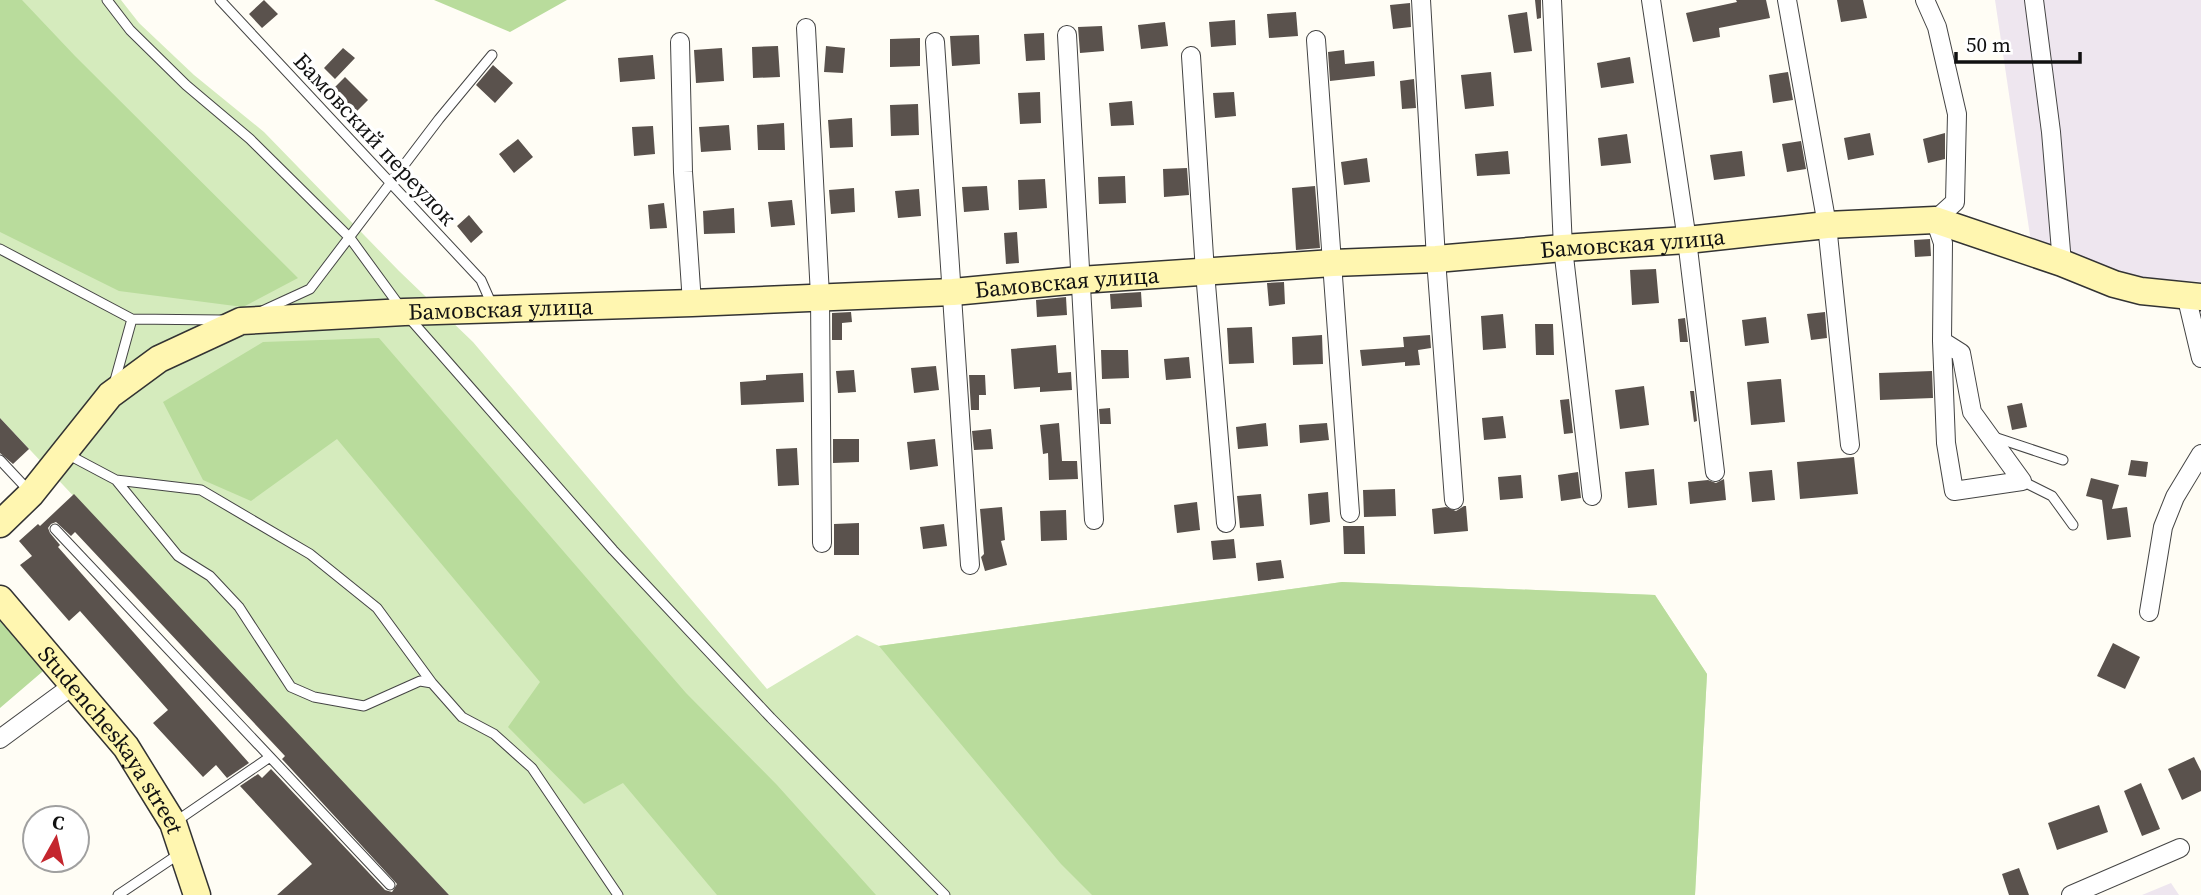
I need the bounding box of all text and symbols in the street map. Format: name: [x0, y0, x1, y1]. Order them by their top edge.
scale bar: [1956, 21, 2080, 65]
text: 50 m: [1966, 30, 2011, 59]
street label: Бамовский переулок: [286, 46, 464, 233]
street label: Бамовская улица: [1539, 220, 1727, 266]
street label: Бамовская улица: [973, 259, 1160, 306]
street label: Бамовская улица: [408, 290, 594, 328]
street label: Studencheskaya street: [31, 639, 192, 838]
north arrow: [21, 804, 91, 874]
text: С: [51, 808, 66, 836]

